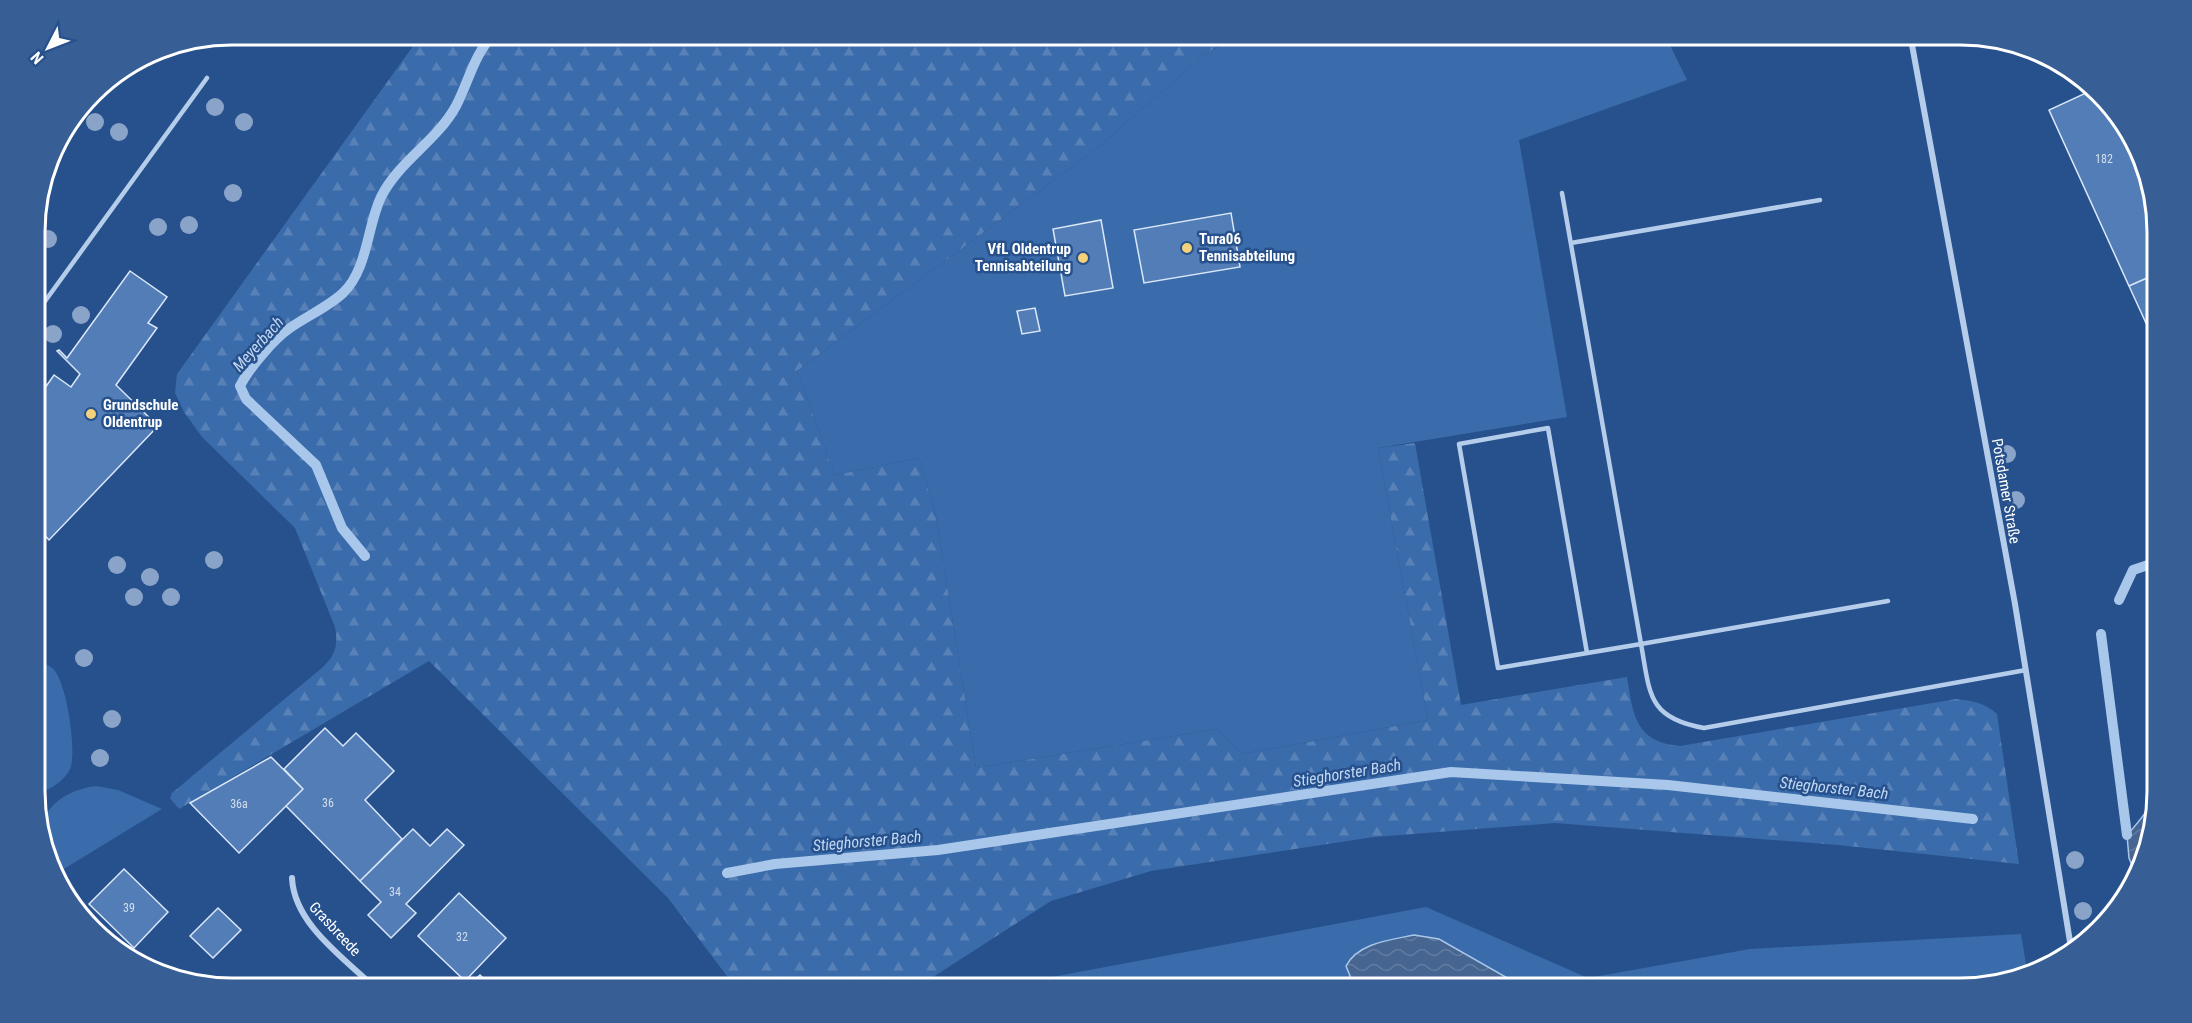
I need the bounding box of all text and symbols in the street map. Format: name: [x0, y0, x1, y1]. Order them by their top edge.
north arrow: [18, 18, 78, 78]
text: N: [27, 48, 48, 68]
house number: 182: [2095, 152, 2113, 166]
place label: Tura06 Tennisabteilung: [1199, 230, 1295, 265]
place label: VfL Oldentrup Tennisabteilung: [975, 240, 1071, 275]
marker: Tura06 Tennisabteilung: [1180, 241, 1194, 255]
marker: VfL Oldentrup Tennisabteilung: [1076, 251, 1090, 265]
water label: Meyerbach: [229, 313, 287, 375]
place label: Grundschule Oldentrup: [103, 396, 178, 431]
marker: Grundschule Oldentrup: [84, 407, 98, 421]
street label: Potsdamer Straße: [1988, 437, 2024, 545]
water label: Stieghorster Bach: [1292, 755, 1402, 791]
water label: Stieghorster Bach: [1779, 773, 1889, 803]
house number: 36: [322, 796, 334, 810]
house number: 36a: [230, 797, 248, 811]
water label: Stieghorster Bach: [812, 827, 922, 855]
house number: 34: [389, 885, 401, 899]
street label: Grasbreede: [305, 898, 365, 960]
house number: 39: [123, 901, 135, 915]
house number: 32: [456, 930, 468, 944]

